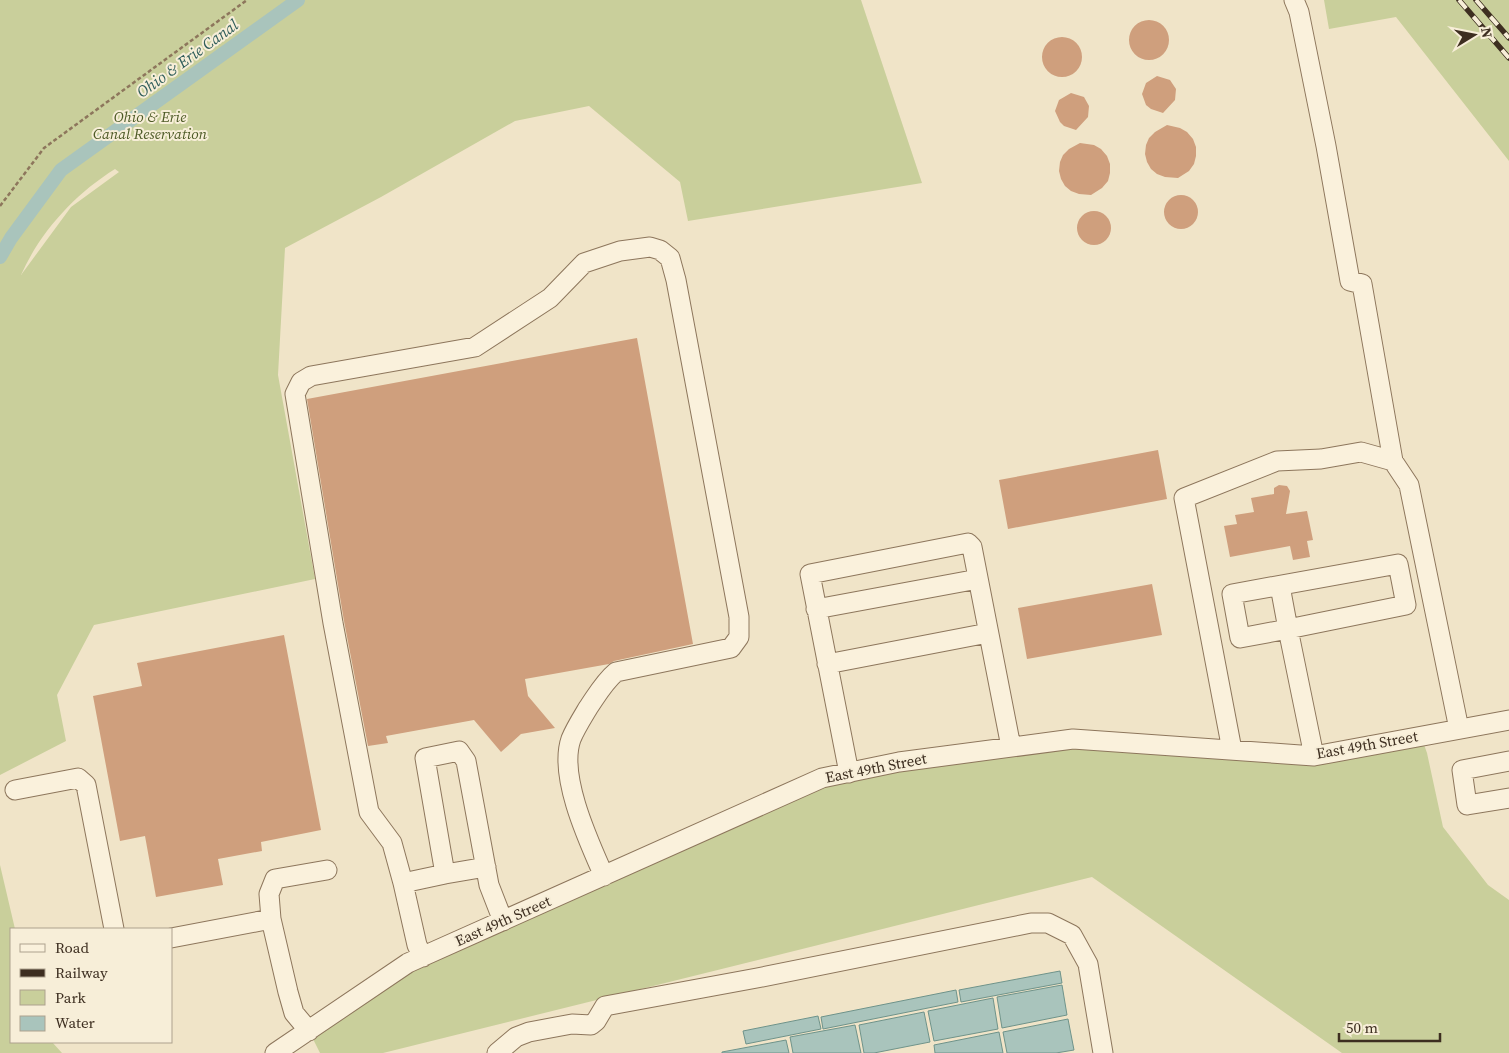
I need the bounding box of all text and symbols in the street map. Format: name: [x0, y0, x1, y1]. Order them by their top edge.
north arrow: [1449, 10, 1499, 60]
water label: Ohio & Erie Canal: [132, 13, 243, 102]
text: N: [1476, 26, 1498, 40]
park label: Ohio & Erie Canal Reservation: [93, 106, 208, 144]
street label: East 49th Street: [1315, 725, 1419, 764]
street label: East 49th Street: [823, 747, 928, 788]
street label: East 49th Street: [452, 890, 554, 951]
legend: [10, 928, 172, 1043]
text: Road: [55, 937, 89, 958]
text: Railway: [55, 962, 108, 983]
text: Park: [55, 987, 87, 1008]
scale bar: [1339, 1010, 1440, 1042]
text: Water: [55, 1012, 96, 1033]
text: 50 m: [1346, 1017, 1378, 1038]

